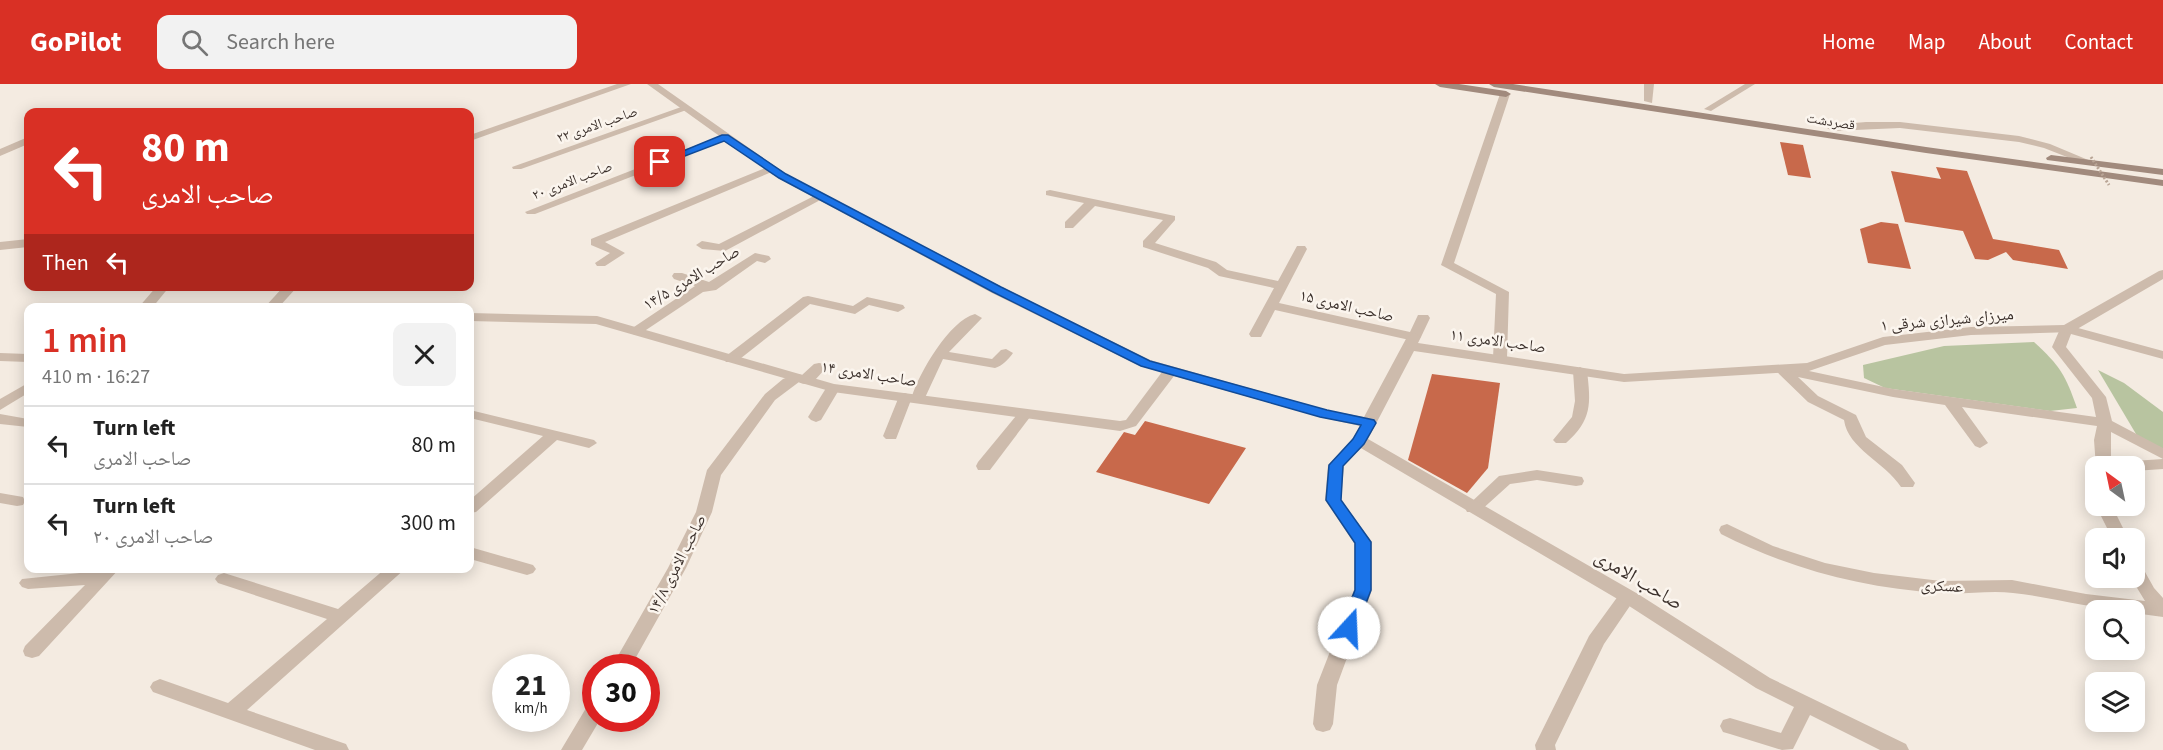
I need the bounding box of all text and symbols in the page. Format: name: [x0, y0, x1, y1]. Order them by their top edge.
search box: [157, 15, 577, 69]
text: GoPilot: [30, 22, 121, 62]
icon: search: [178, 26, 211, 59]
text: Search here: [226, 26, 335, 58]
text: Home: [1822, 27, 1875, 57]
text: Map: [1908, 27, 1946, 57]
text: About: [1979, 27, 2031, 57]
text: Contact: [2064, 27, 2133, 57]
street label: ۲۲ صاحب الامری: [554, 102, 640, 148]
street label: قصردشت: [1805, 108, 1857, 136]
text: 80 m: [141, 118, 230, 178]
icon: left: [42, 132, 120, 210]
pin: [634, 136, 685, 187]
icon: arrive: [643, 145, 676, 178]
street label: ۲۰ صاحب الامری: [529, 156, 615, 205]
text: صاحب الامری: [141, 175, 274, 214]
street label: ۱۴/۵ صاحب الامری: [639, 240, 744, 315]
icon: left: [101, 246, 134, 279]
text: Then: [42, 247, 89, 279]
street label: ۱۵ صاحب الامری: [1297, 284, 1396, 328]
street label: ۱ میرزای شیرازی شرقی: [1880, 303, 2015, 337]
text: 1 min: [42, 315, 128, 366]
button: close: [393, 323, 456, 386]
street label: ۱۱ صاحب الامری: [1449, 323, 1547, 359]
street label: ۱۴ صاحب الامری: [820, 356, 918, 392]
text: 410 m · 16:27: [42, 363, 150, 391]
text: Turn left: [93, 412, 175, 444]
icon: left: [42, 429, 75, 462]
text: 80 m: [411, 429, 456, 461]
text: صاحب الامری: [93, 445, 192, 473]
north arrow: [2085, 456, 2145, 516]
map controls: [2085, 456, 2145, 732]
text: Turn left: [93, 490, 175, 522]
icon: left: [42, 507, 75, 540]
text: 300 m: [401, 507, 456, 539]
street label: صاحب الامری ۱۴/۸: [642, 511, 711, 618]
text: ۲۰ صاحب الامری: [93, 523, 214, 551]
button: sound: [2085, 528, 2145, 588]
street label: صاحب الامری: [1589, 542, 1688, 617]
street label: عسکری: [1920, 574, 1964, 598]
position arrow: [1317, 596, 1381, 660]
button: search: [2085, 600, 2145, 660]
speed limit sign: 30: [582, 654, 660, 732]
text: 21: [515, 664, 547, 707]
button: layers: [2085, 672, 2145, 732]
text: km/h: [514, 698, 548, 719]

